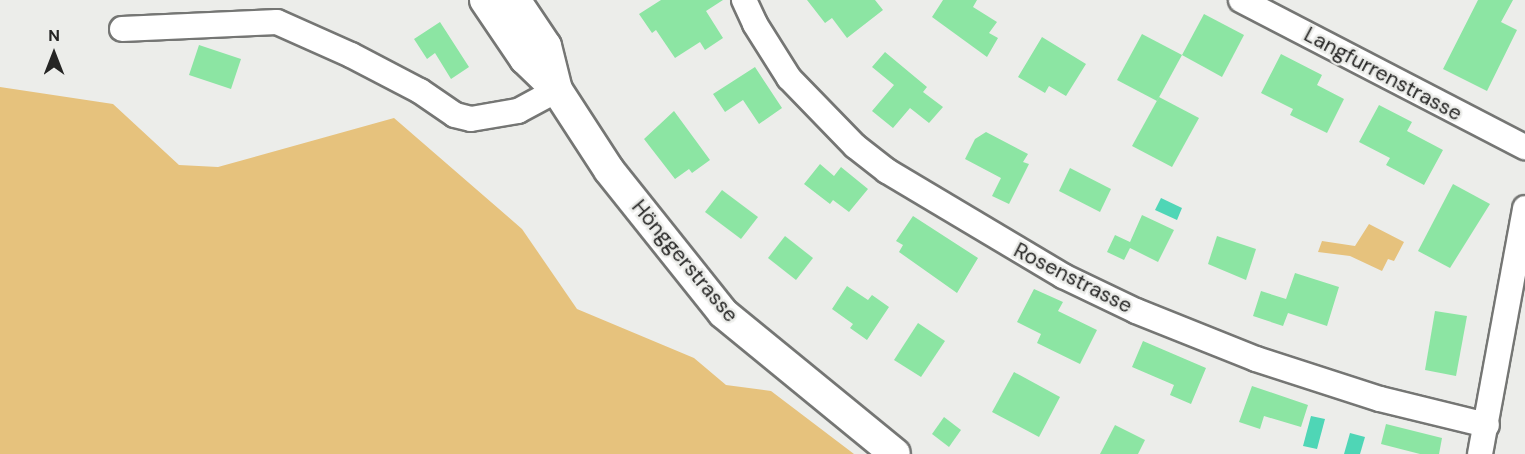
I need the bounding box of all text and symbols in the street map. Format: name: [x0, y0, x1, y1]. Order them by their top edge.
street label: Langfurrenstrasse: [1300, 22, 1466, 126]
north arrow: [24, 24, 84, 84]
text: N: [48, 25, 60, 46]
street label: Hönggerstrasse: [626, 195, 744, 327]
street label: Rosenstrasse: [1010, 237, 1136, 319]

